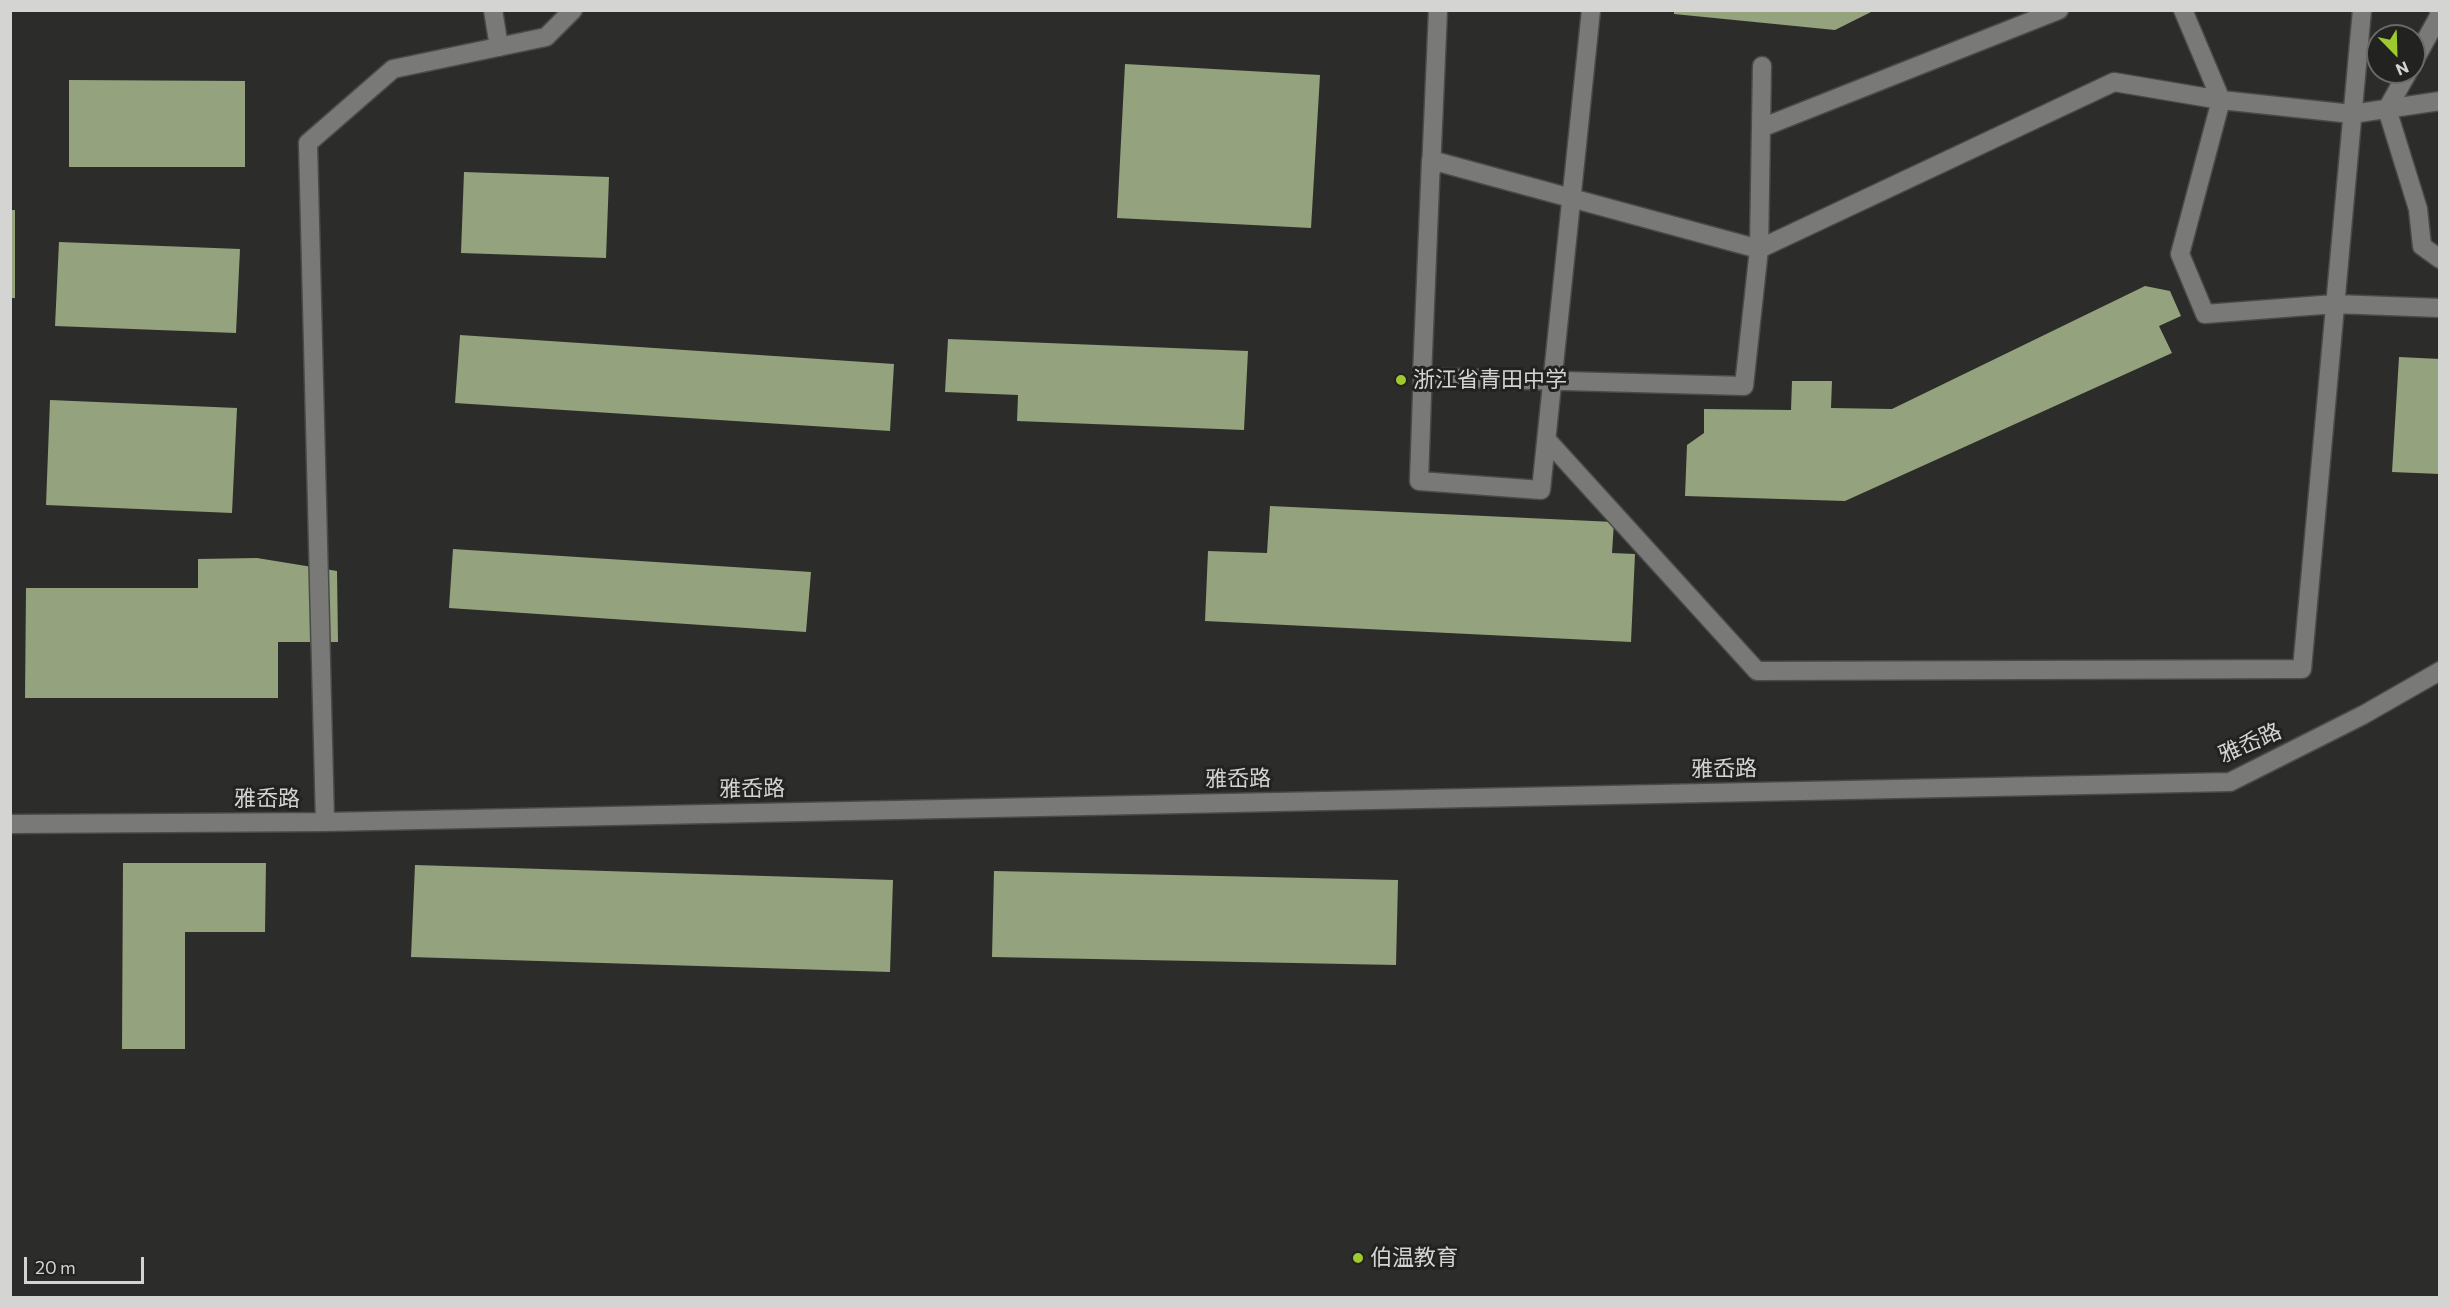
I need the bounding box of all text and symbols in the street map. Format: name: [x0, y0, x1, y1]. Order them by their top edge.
north arrow: [2366, 24, 2426, 84]
text: N: [2393, 58, 2412, 80]
place label: 浙江省青田中学: [1413, 367, 1567, 393]
marker: 浙江省青田中学: [1394, 373, 1408, 387]
street label: 雅岙路: [2214, 718, 2286, 768]
street label: 雅岙路: [1691, 755, 1757, 783]
street label: 雅岙路: [1205, 765, 1271, 793]
street label: 雅岙路: [719, 775, 785, 803]
street label: 雅岙路: [234, 786, 300, 812]
scale bar: [27, 1245, 147, 1283]
place label: 伯温教育: [1370, 1245, 1458, 1271]
marker: 伯温教育: [1351, 1251, 1365, 1265]
text: 20 m: [35, 1256, 76, 1278]

